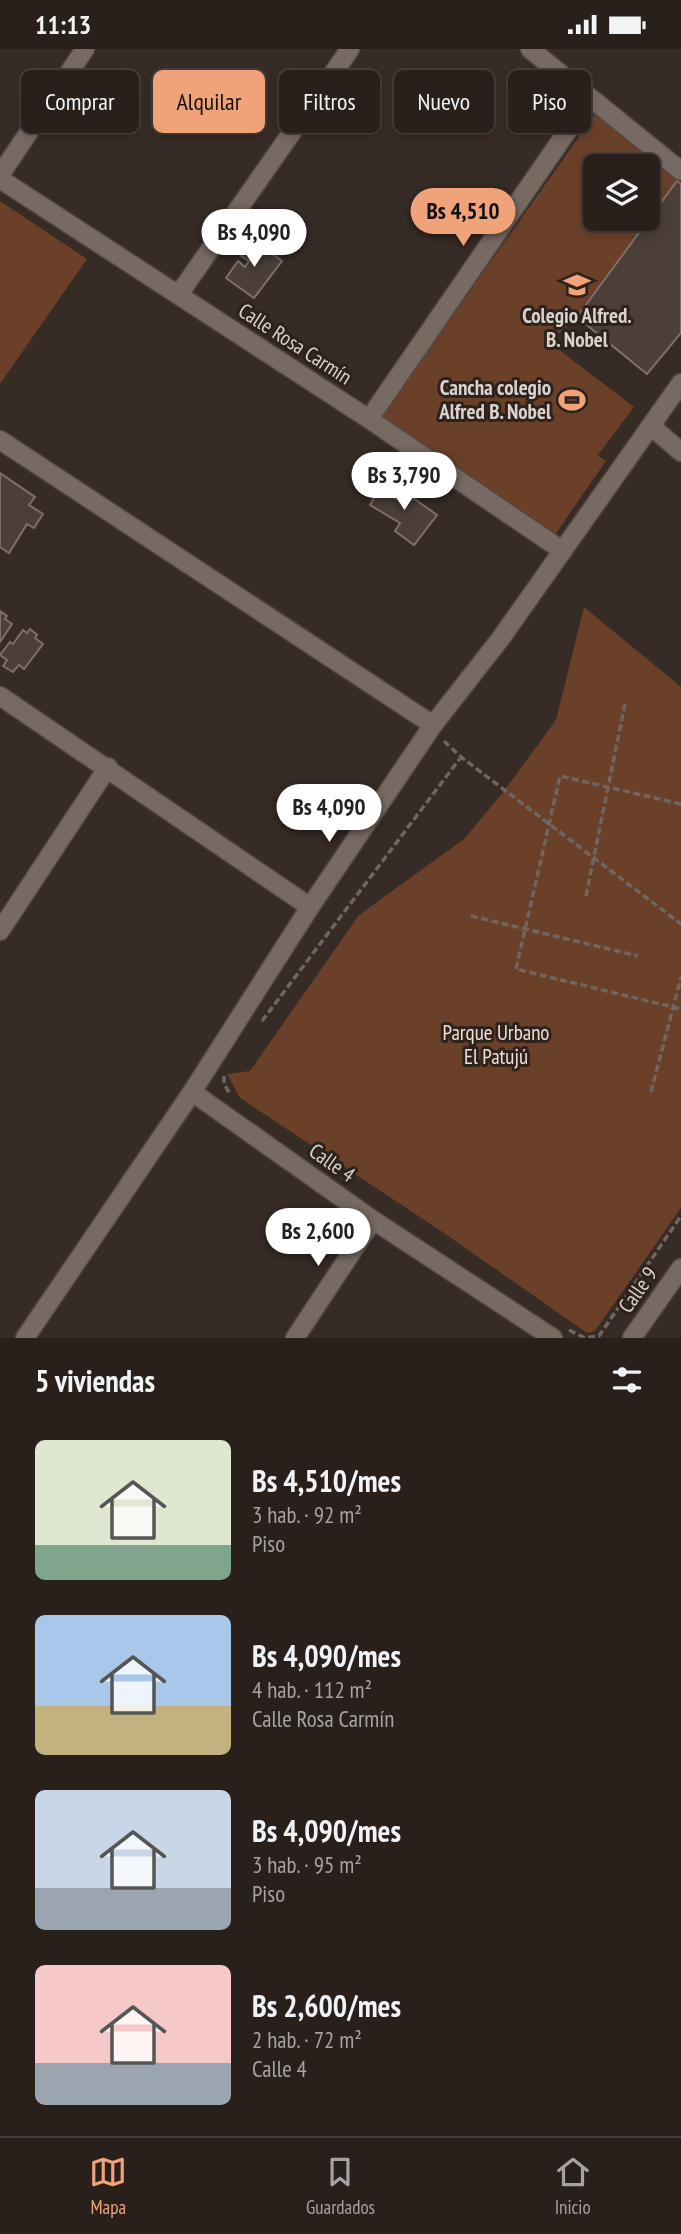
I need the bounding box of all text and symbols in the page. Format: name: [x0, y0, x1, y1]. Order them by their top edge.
text: 11:13: [35, 8, 91, 41]
chip: Comprar: [21, 70, 139, 133]
chip: Alquilar: [153, 70, 265, 133]
chip: Filtros: [279, 70, 380, 133]
chip: Nuevo: [394, 70, 494, 133]
chip: Piso: [508, 70, 591, 133]
map controls: [583, 154, 660, 231]
button: layers: [583, 154, 660, 231]
pin: Bs 4,510: [391, 189, 535, 248]
text: Bs 4,510: [427, 196, 499, 225]
pin: Bs 4,090: [182, 209, 326, 269]
text: Bs 4,090: [218, 217, 290, 246]
school or university icon: Colegio Alfred. B. Nobel: [562, 270, 592, 300]
street label: Calle Rosa Carmín: [233, 297, 357, 390]
place label: Colegio Alfred. B. Nobel: [522, 302, 632, 353]
place label: Cancha colegio Alfred B. Nobel: [438, 374, 552, 425]
sports icon: Cancha colegio Alfred B. Nobel: [557, 385, 587, 415]
pin: Bs 3,790: [332, 453, 476, 512]
text: Bs 3,790: [368, 460, 440, 489]
pin: Bs 4,090: [257, 785, 401, 844]
text: Bs 4,090: [293, 792, 365, 821]
park label: Parque Urbano El Patujú: [443, 1019, 549, 1070]
street label: Calle 4: [304, 1137, 361, 1188]
pin: Bs 2,600: [246, 1209, 390, 1268]
text: Bs 2,600: [282, 1216, 354, 1245]
street label: Calle 9: [612, 1261, 663, 1318]
text: 5 viviendas: [35, 1361, 155, 1400]
icon: filters: [608, 1361, 646, 1399]
text: Bs 4,510/mes: [252, 1461, 401, 1500]
icon: home: [91, 1468, 175, 1552]
text: 3 hab. · 92 m²: [252, 1500, 362, 1529]
text: Piso: [252, 1529, 285, 1558]
text: Bs 4,090/mes: [252, 1636, 401, 1675]
icon: home: [91, 1643, 175, 1727]
text: 4 hab. · 112 m²: [252, 1675, 372, 1704]
text: Calle Rosa Carmín: [252, 1704, 394, 1733]
text: Bs 4,090/mes: [252, 1811, 401, 1850]
icon: home: [91, 1818, 175, 1902]
text: 3 hab. · 95 m²: [252, 1850, 362, 1879]
text: Piso: [252, 1879, 285, 1908]
text: Bs 2,600/mes: [252, 1986, 401, 2025]
icon: home: [91, 1993, 175, 2077]
text: 2 hab. · 72 m²: [252, 2025, 362, 2054]
text: Calle 4: [252, 2054, 307, 2083]
tab: Mapa: [89, 2153, 127, 2219]
tab: Guardados: [306, 2153, 375, 2219]
tab: Inicio: [554, 2153, 592, 2219]

